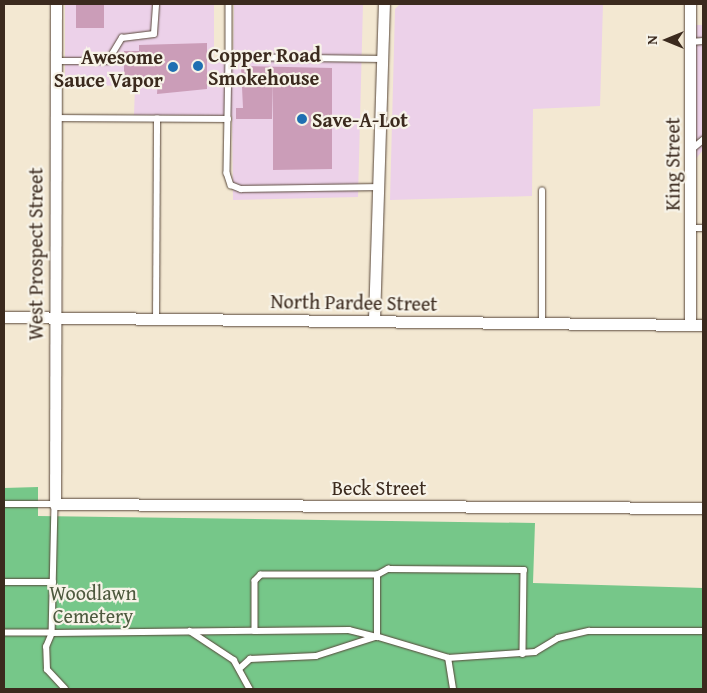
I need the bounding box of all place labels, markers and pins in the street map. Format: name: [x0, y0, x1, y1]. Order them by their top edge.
place label: Copper Road Smokehouse: [208, 42, 321, 89]
place label: Awesome Sauce Vapor: [54, 44, 163, 91]
marker: Copper Road Smokehouse: [192, 60, 204, 72]
marker: Awesome Sauce Vapor: [167, 61, 179, 73]
place label: Save-A-Lot: [312, 107, 408, 131]
marker: Save-A-Lot: [296, 113, 308, 125]

